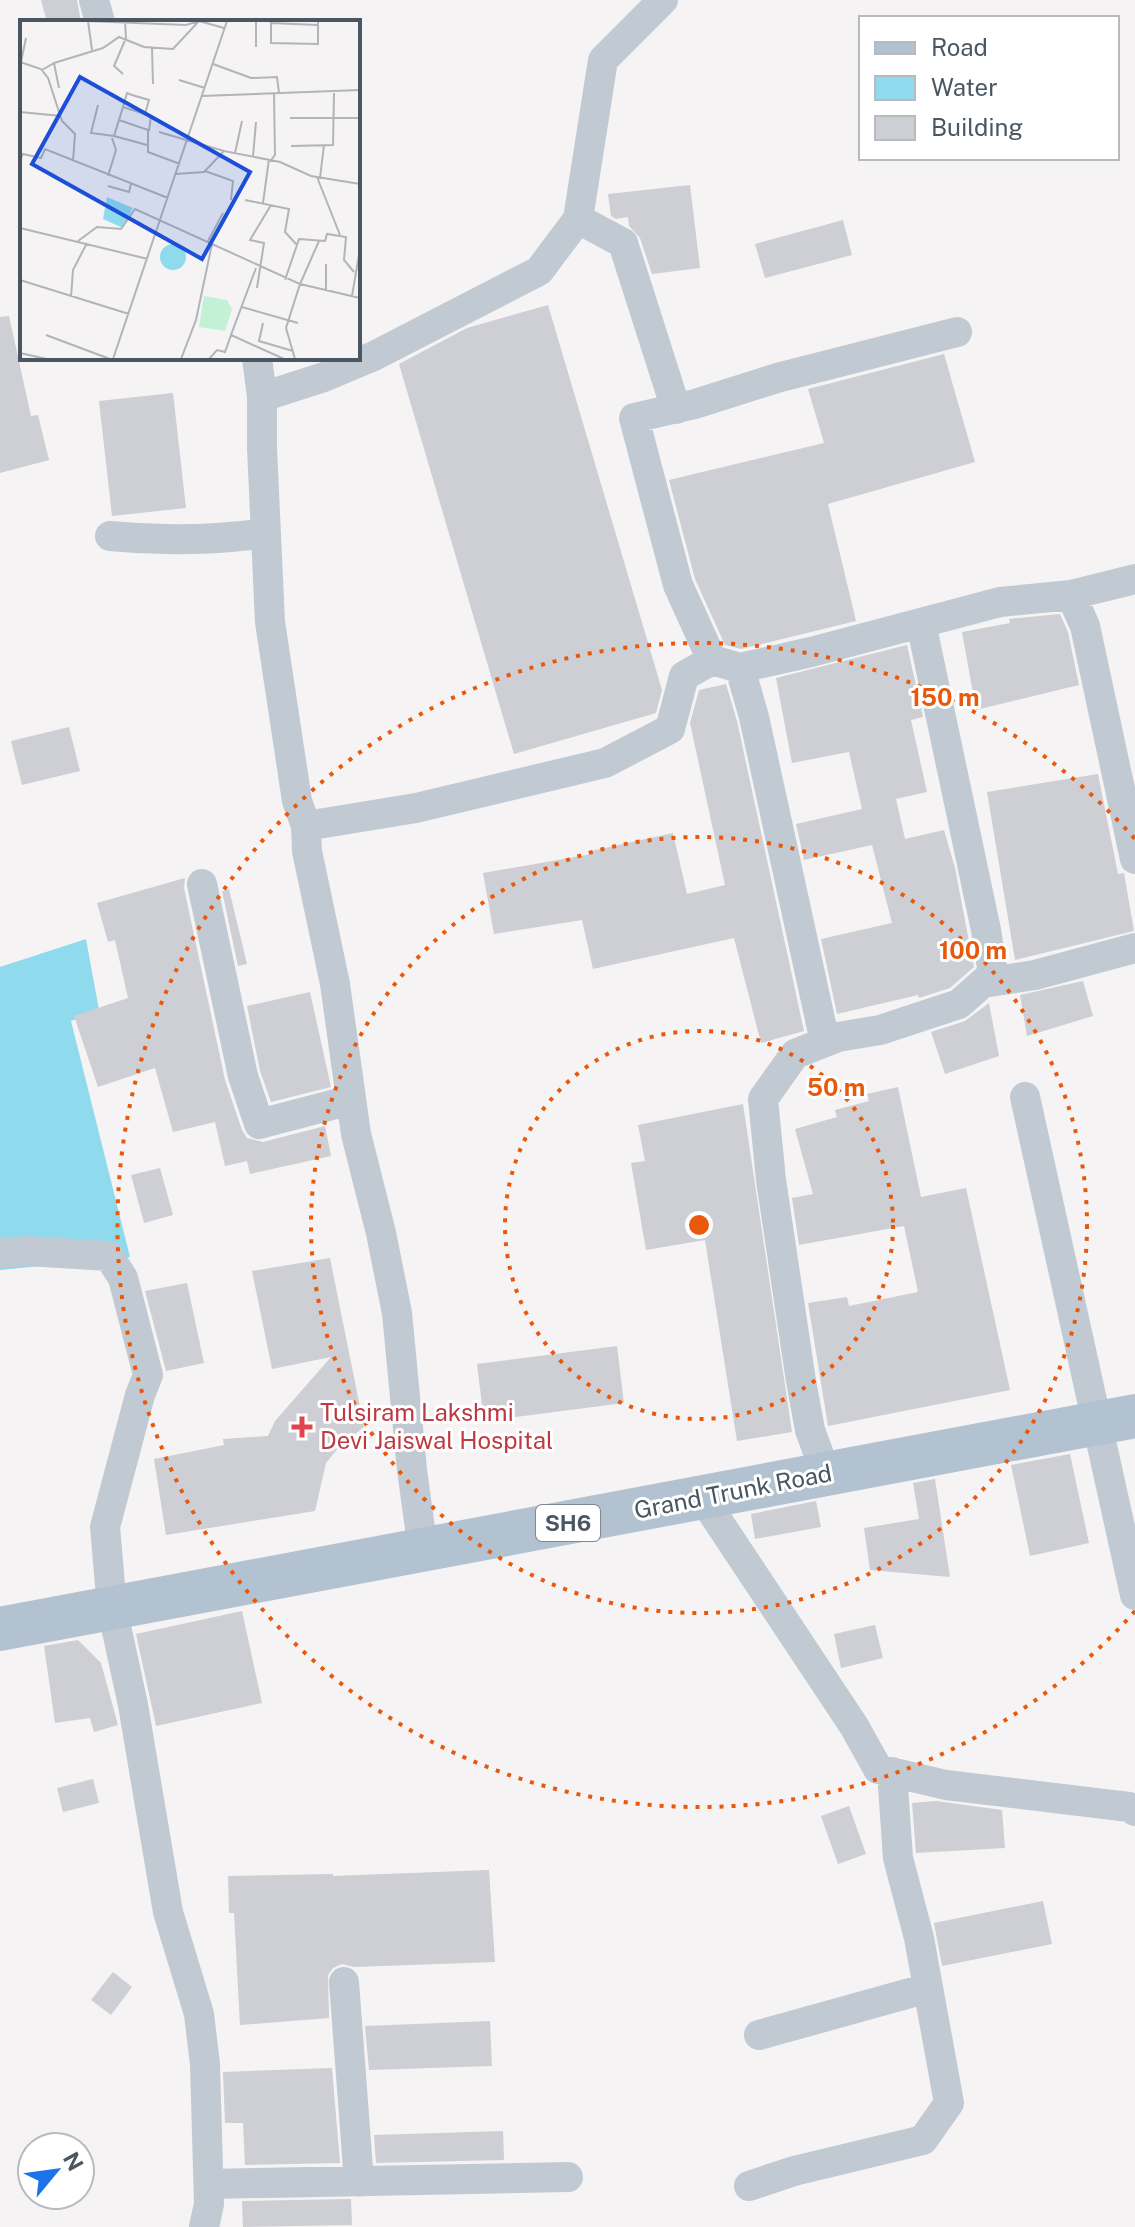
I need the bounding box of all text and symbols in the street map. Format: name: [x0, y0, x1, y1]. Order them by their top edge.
legend: [859, 16, 1119, 160]
inset map: [20, 20, 360, 360]
text: Road: [931, 33, 988, 61]
text: Water: [931, 73, 998, 101]
text: Building: [931, 113, 1023, 141]
text: 150 m: [911, 683, 979, 711]
text: 100 m: [939, 936, 1007, 964]
text: 50 m: [807, 1073, 865, 1101]
centre of rings: [685, 1211, 713, 1239]
place label: Tulsiram Lakshmi Devi Jaiswal Hospital: [320, 1398, 553, 1454]
marker: Tulsiram Lakshmi Devi Jaiswal Hospital: [291, 1416, 313, 1438]
street label: Grand Trunk Road: [632, 1458, 834, 1524]
road number: SH6: [536, 1505, 600, 1541]
north arrow: [16, 2131, 96, 2211]
text: N: [58, 2147, 89, 2175]

